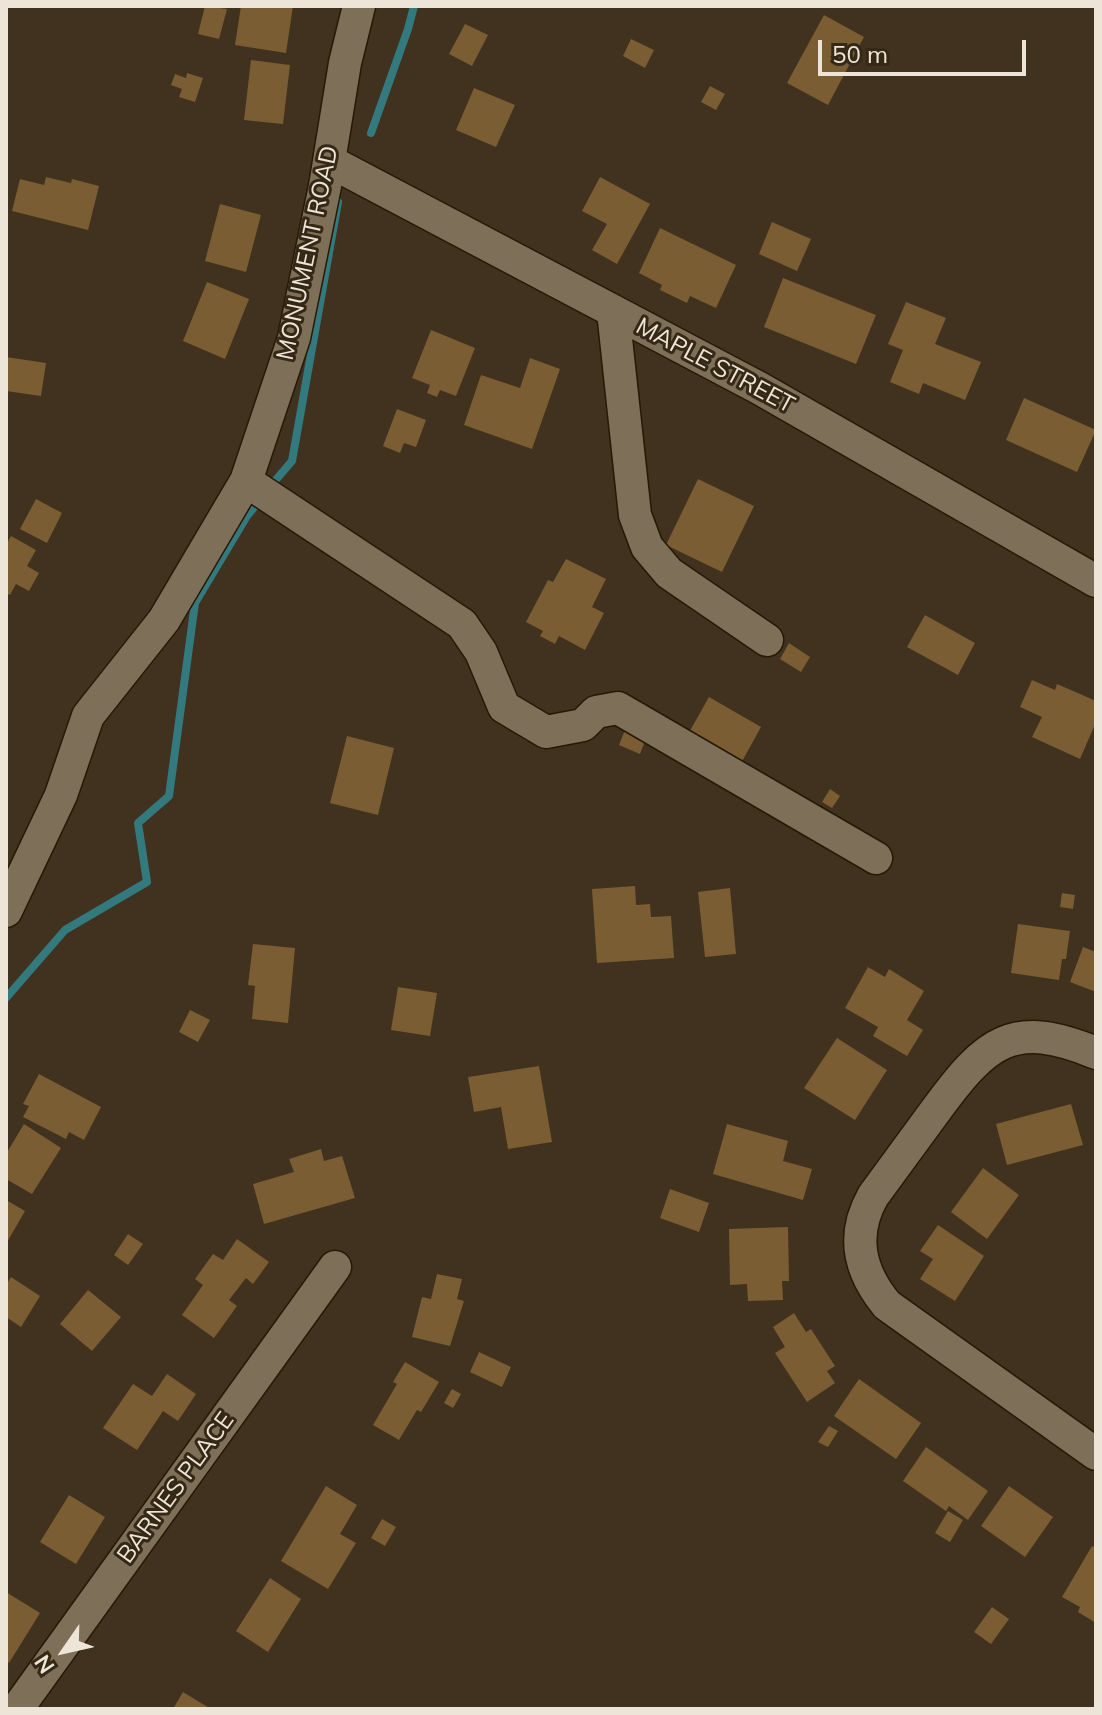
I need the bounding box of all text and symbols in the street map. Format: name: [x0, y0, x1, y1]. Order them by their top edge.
scale bar: [822, 24, 1030, 74]
text: 50 m: [832, 39, 888, 69]
street label: MONUMENT ROAD: [271, 143, 345, 363]
street label: MAPLE STREET: [631, 312, 799, 420]
street label: BARNES PLACE: [112, 1407, 240, 1569]
north arrow: [24, 1611, 104, 1691]
text: N: [28, 1650, 60, 1679]

